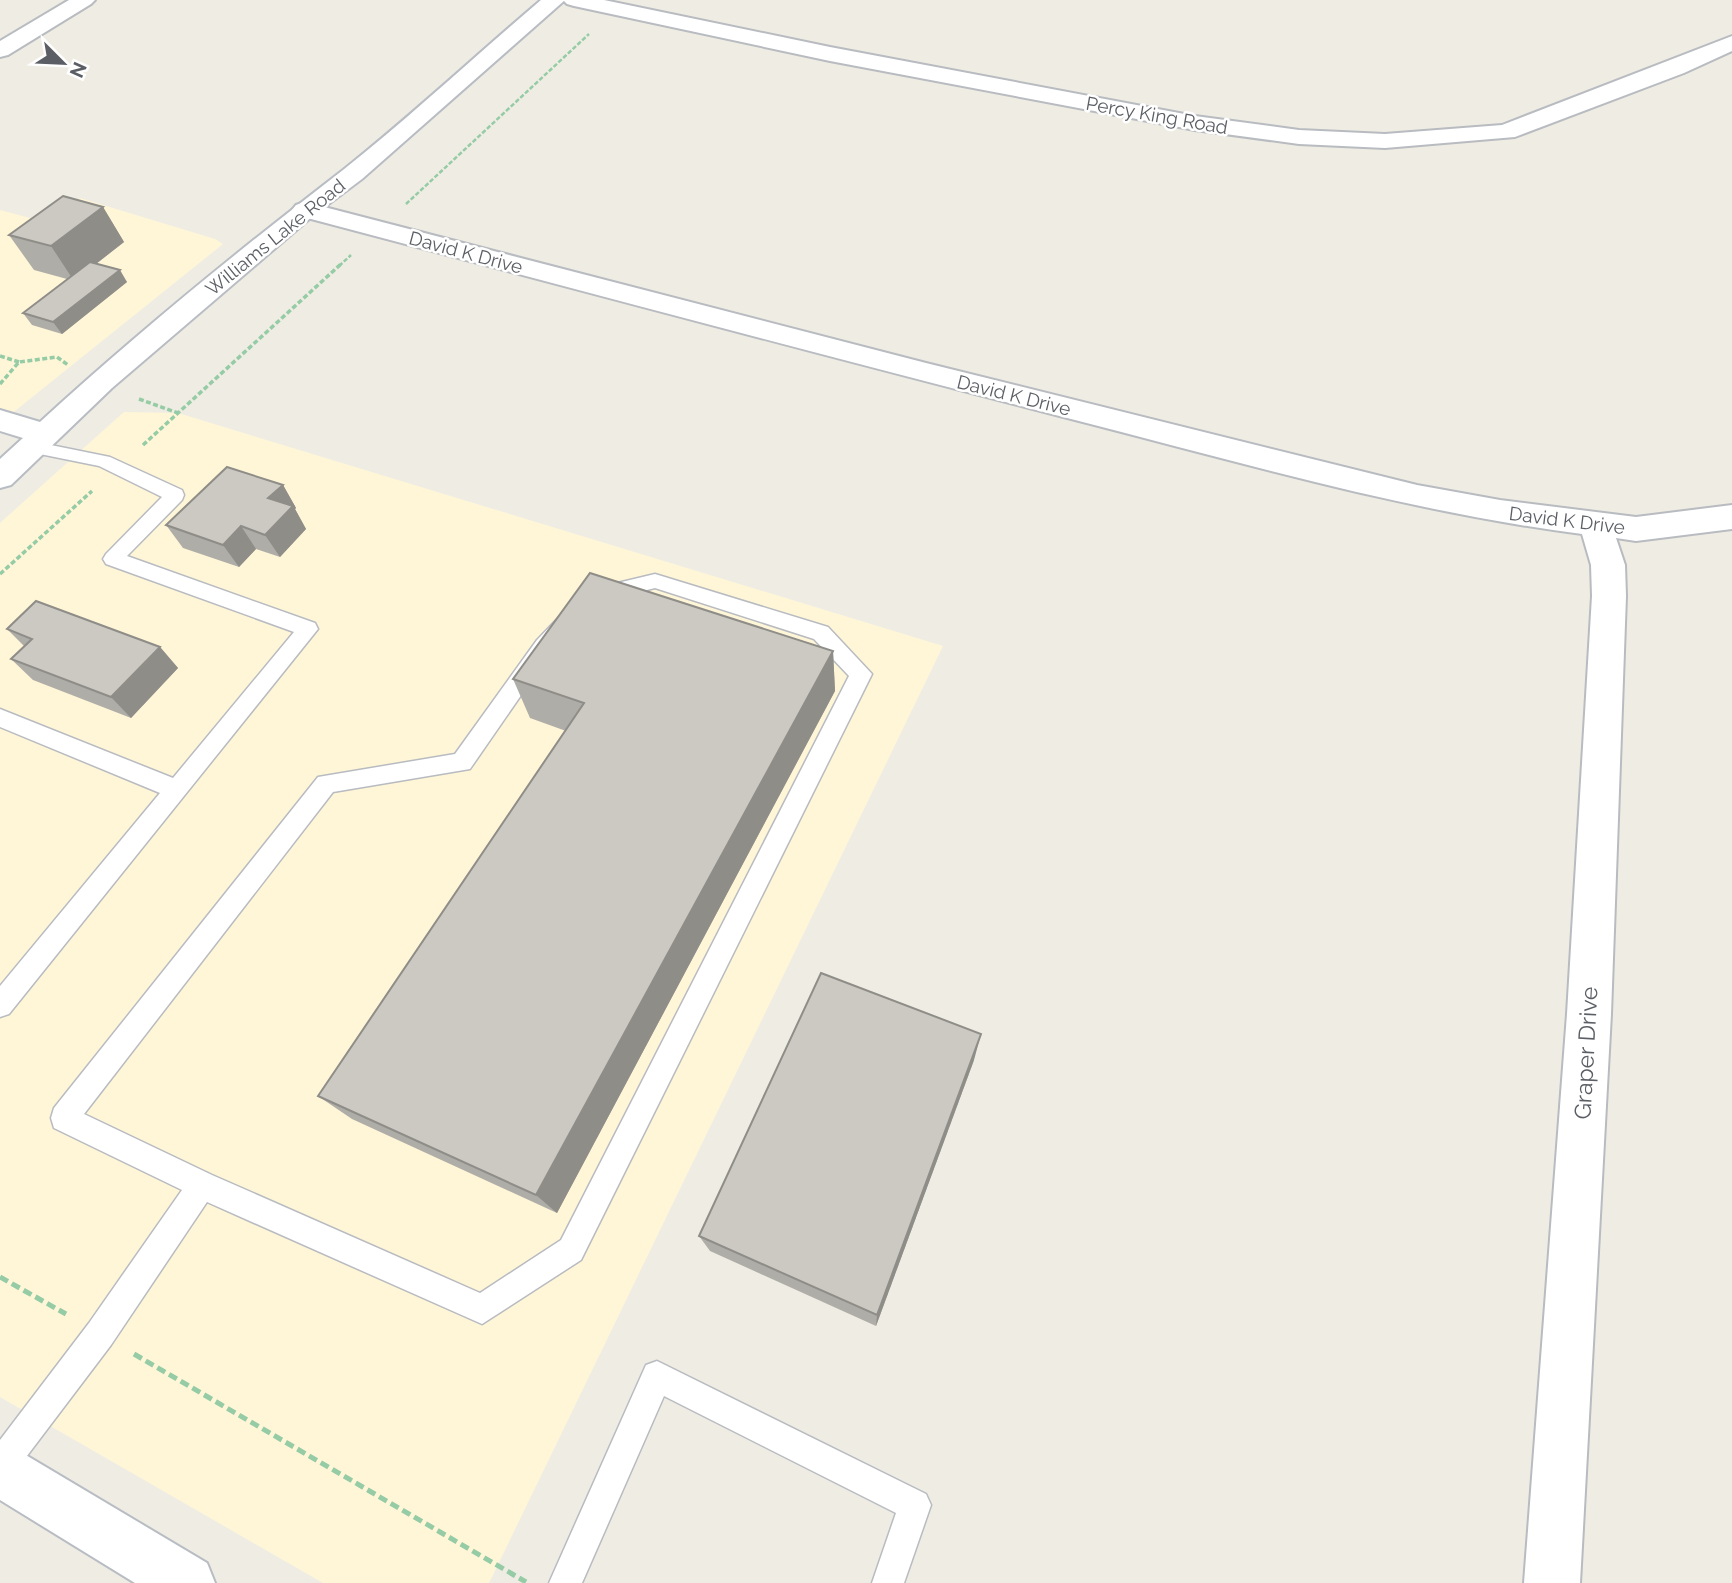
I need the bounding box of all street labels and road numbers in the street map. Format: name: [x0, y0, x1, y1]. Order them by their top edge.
street label: Percy King Road: [1084, 92, 1230, 138]
street label: Williams Lake Road: [201, 174, 349, 300]
street label: David K Drive: [407, 226, 525, 278]
street label: David K Drive: [955, 370, 1073, 420]
street label: David K Drive: [1508, 502, 1626, 538]
street label: Graper Drive: [1569, 986, 1602, 1120]

